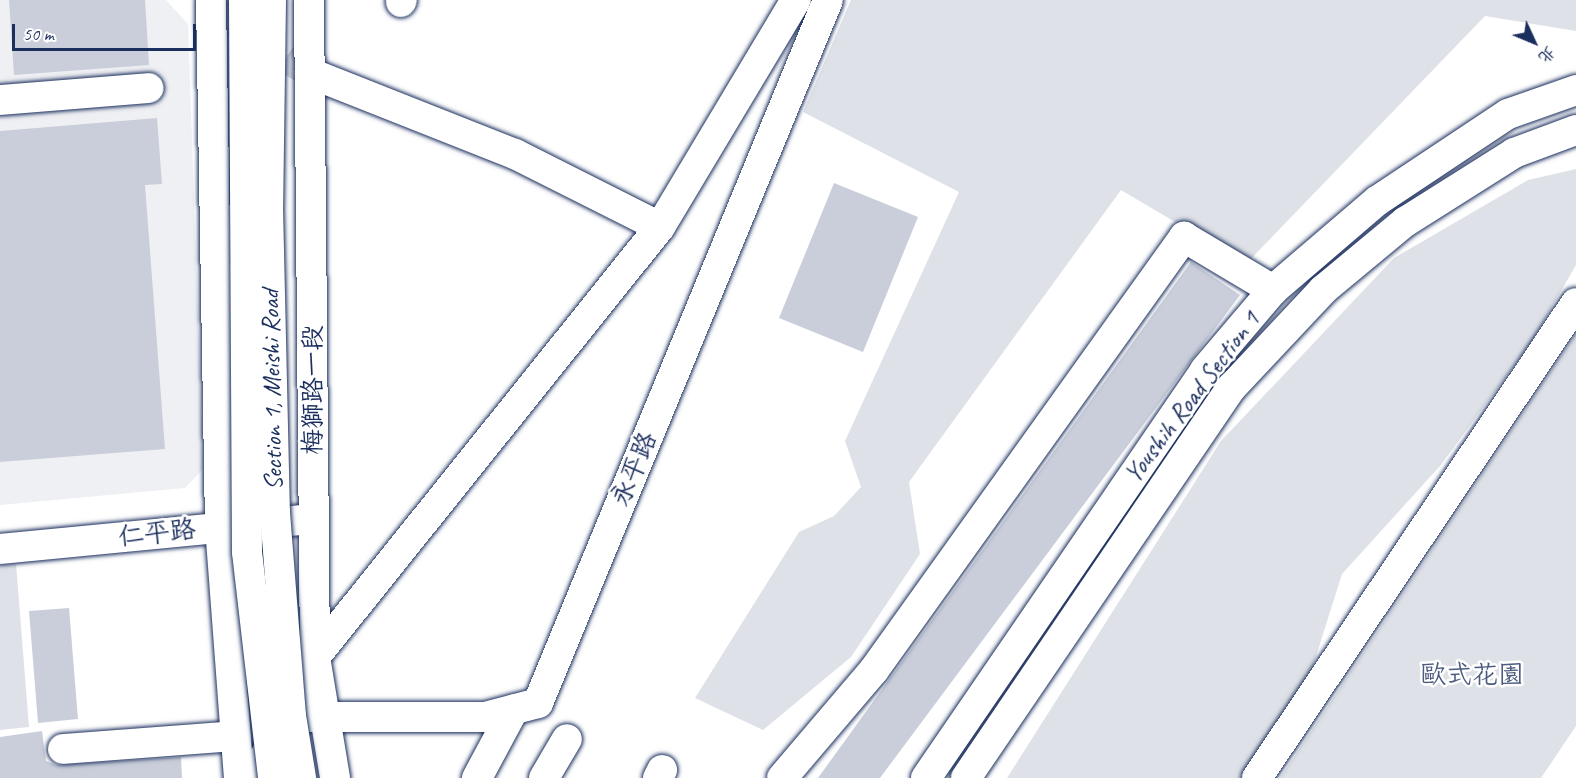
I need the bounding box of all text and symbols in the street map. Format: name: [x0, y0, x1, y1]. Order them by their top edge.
scale bar: [15, 12, 200, 50]
north arrow: [1504, 12, 1564, 72]
text: 50 m: [23, 23, 54, 45]
text: 北: [1534, 42, 1560, 67]
street label: Section 1, Meishi Road: [255, 289, 289, 491]
street label: Youshih Road Section 1: [1118, 305, 1266, 489]
street label: 梅獅路一段: [297, 325, 329, 455]
street label: 永平路: [604, 427, 664, 511]
street label: 仁平路: [117, 513, 197, 553]
park label: 歐式花園: [1420, 659, 1524, 691]

